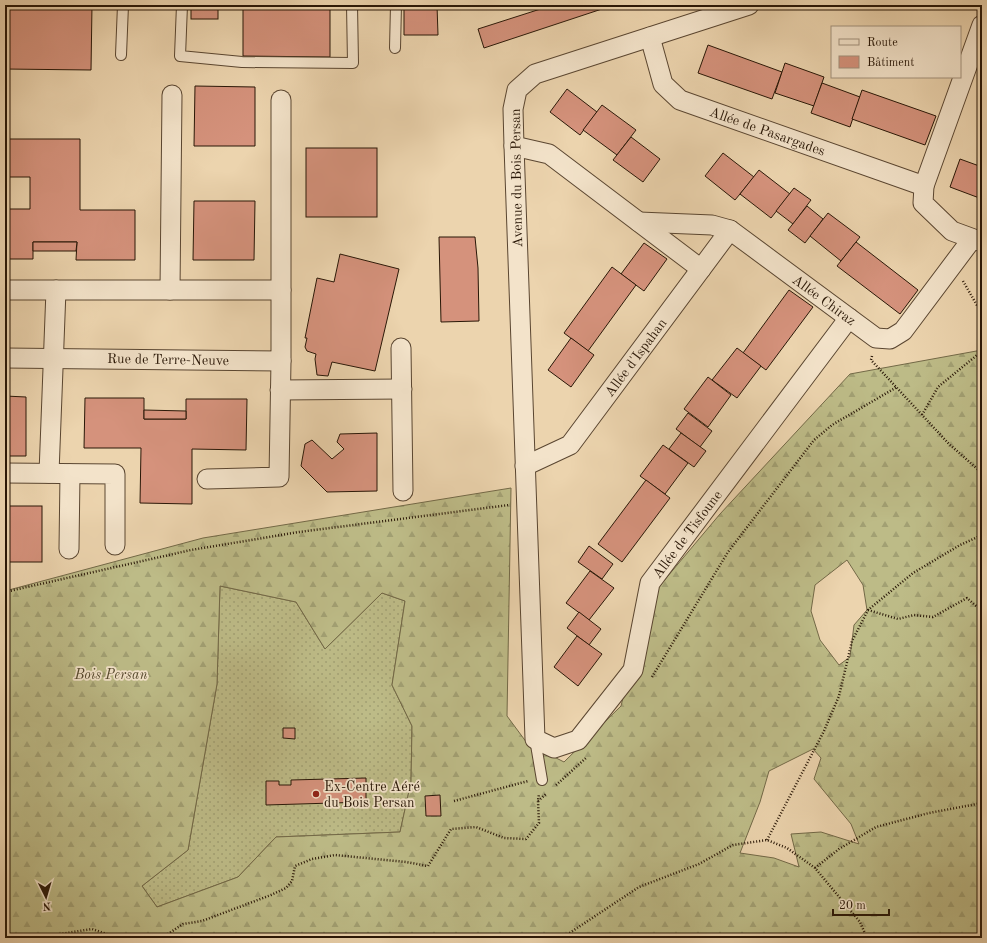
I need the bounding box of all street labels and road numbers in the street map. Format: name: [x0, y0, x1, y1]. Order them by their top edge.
street label: Allée de Pasargades: [708, 105, 827, 159]
street label: Avenue du Bois Persan: [509, 108, 525, 248]
street label: Allée Chiraz: [789, 273, 858, 328]
street label: Allée d'Ispahan: [602, 316, 670, 400]
street label: Rue de Terre-Neuve: [107, 352, 229, 368]
street label: Allée de Tisfoune: [650, 488, 725, 581]

